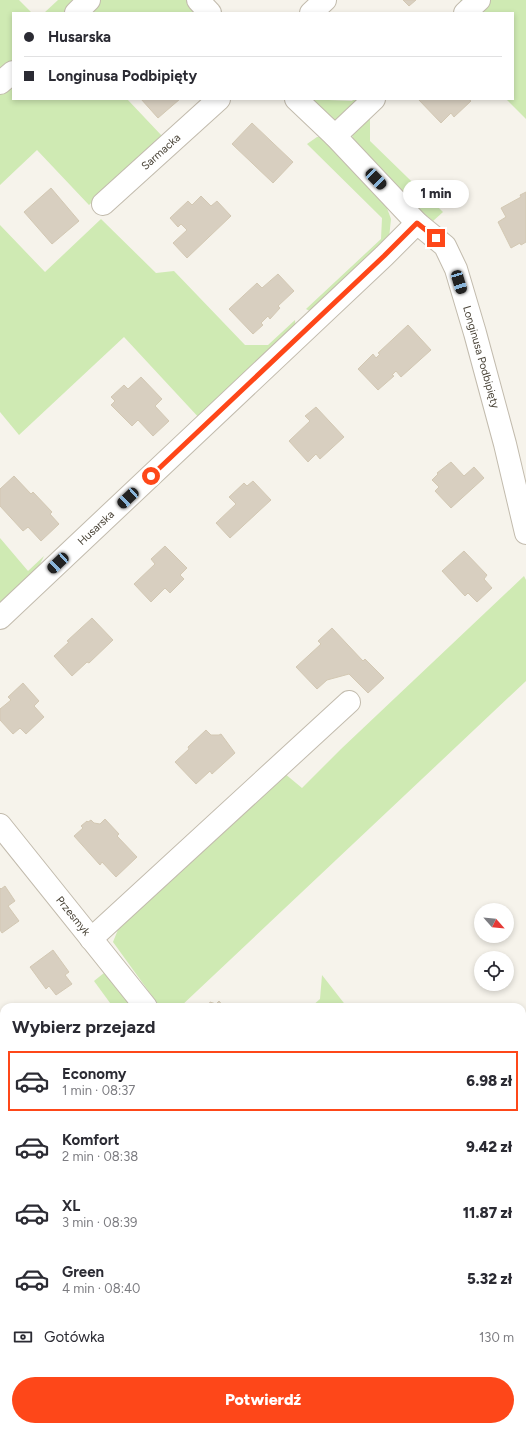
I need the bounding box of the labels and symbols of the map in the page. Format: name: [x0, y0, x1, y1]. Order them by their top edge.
street label: Sarmacka: [139, 131, 183, 173]
car: [363, 166, 389, 192]
callout: 1 min: [403, 180, 469, 208]
route end: [427, 229, 445, 247]
car: [450, 269, 468, 295]
street label: Longinusa Podbipięty: [460, 304, 502, 410]
route start: [142, 467, 160, 485]
car: [115, 485, 141, 511]
street label: Husarska: [75, 508, 117, 548]
car: [45, 550, 71, 576]
street label: Przesmyk: [53, 894, 93, 939]
north arrow: [474, 903, 514, 943]

